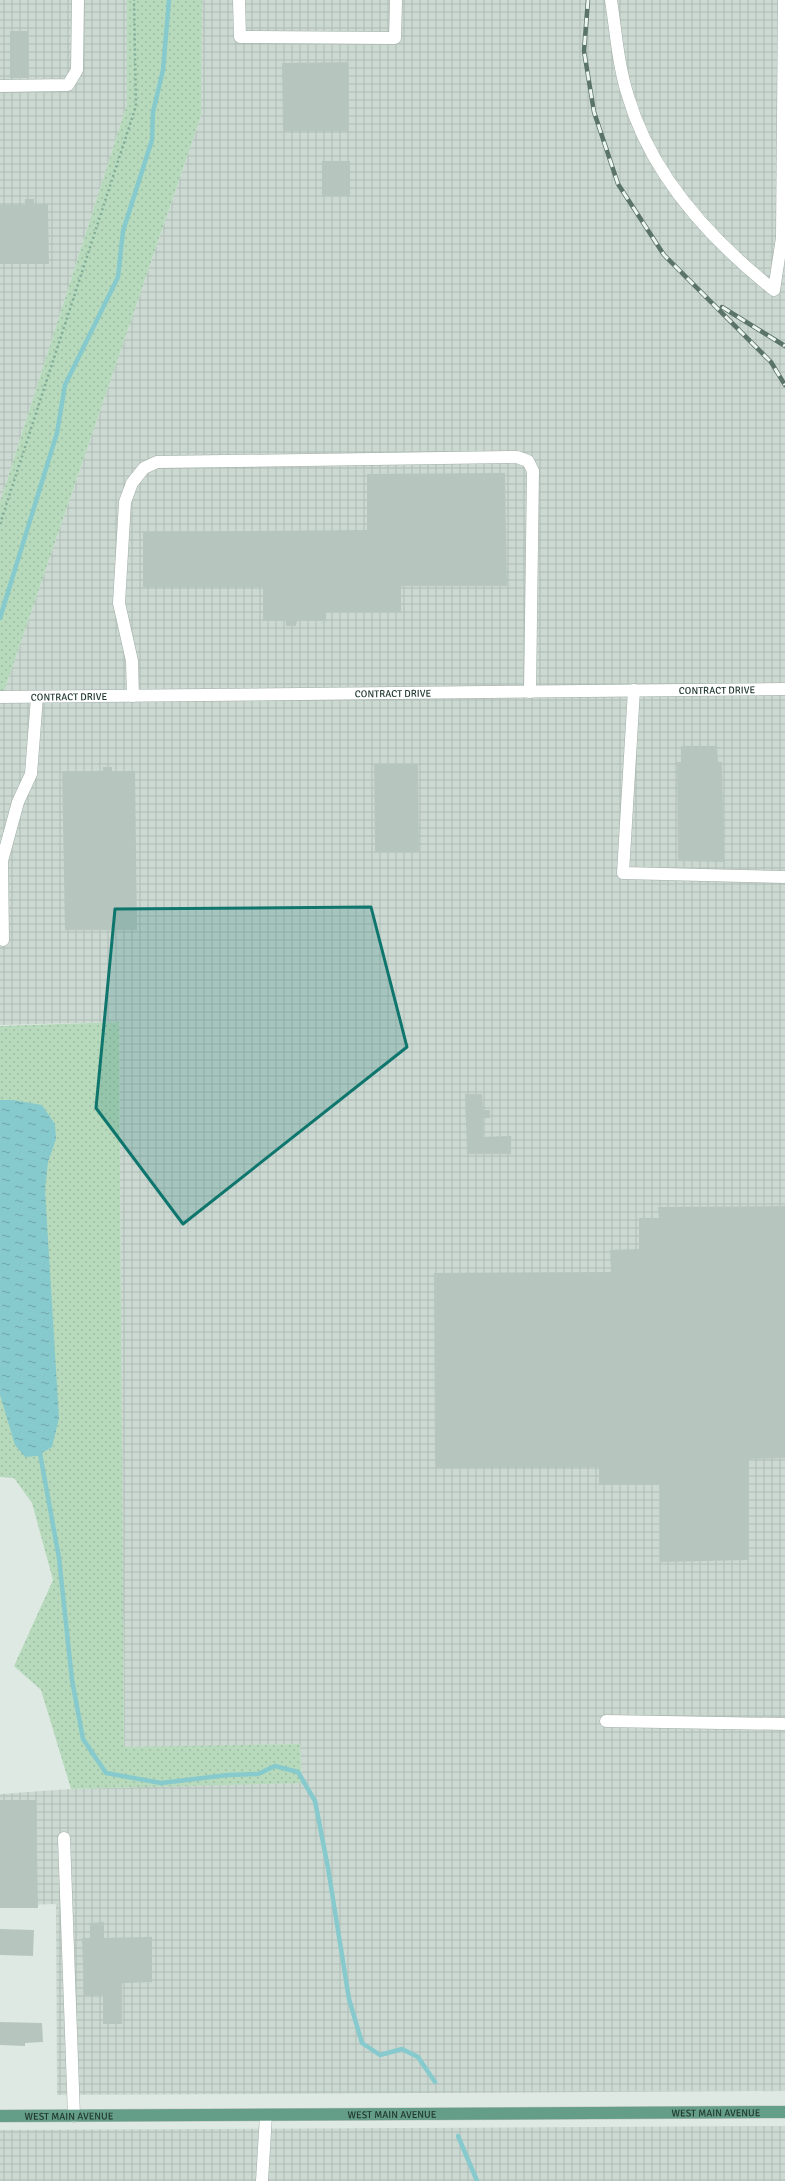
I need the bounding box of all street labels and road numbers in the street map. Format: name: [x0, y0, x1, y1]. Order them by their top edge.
street label: CONTRACT DRIVE: [679, 684, 756, 697]
street label: CONTRACT DRIVE: [355, 688, 432, 700]
street label: CONTRACT DRIVE: [31, 691, 108, 704]
street label: WEST MAIN AVENUE: [671, 2107, 761, 2120]
street label: WEST MAIN AVENUE: [347, 2109, 437, 2121]
street label: WEST MAIN AVENUE: [24, 2110, 114, 2123]

